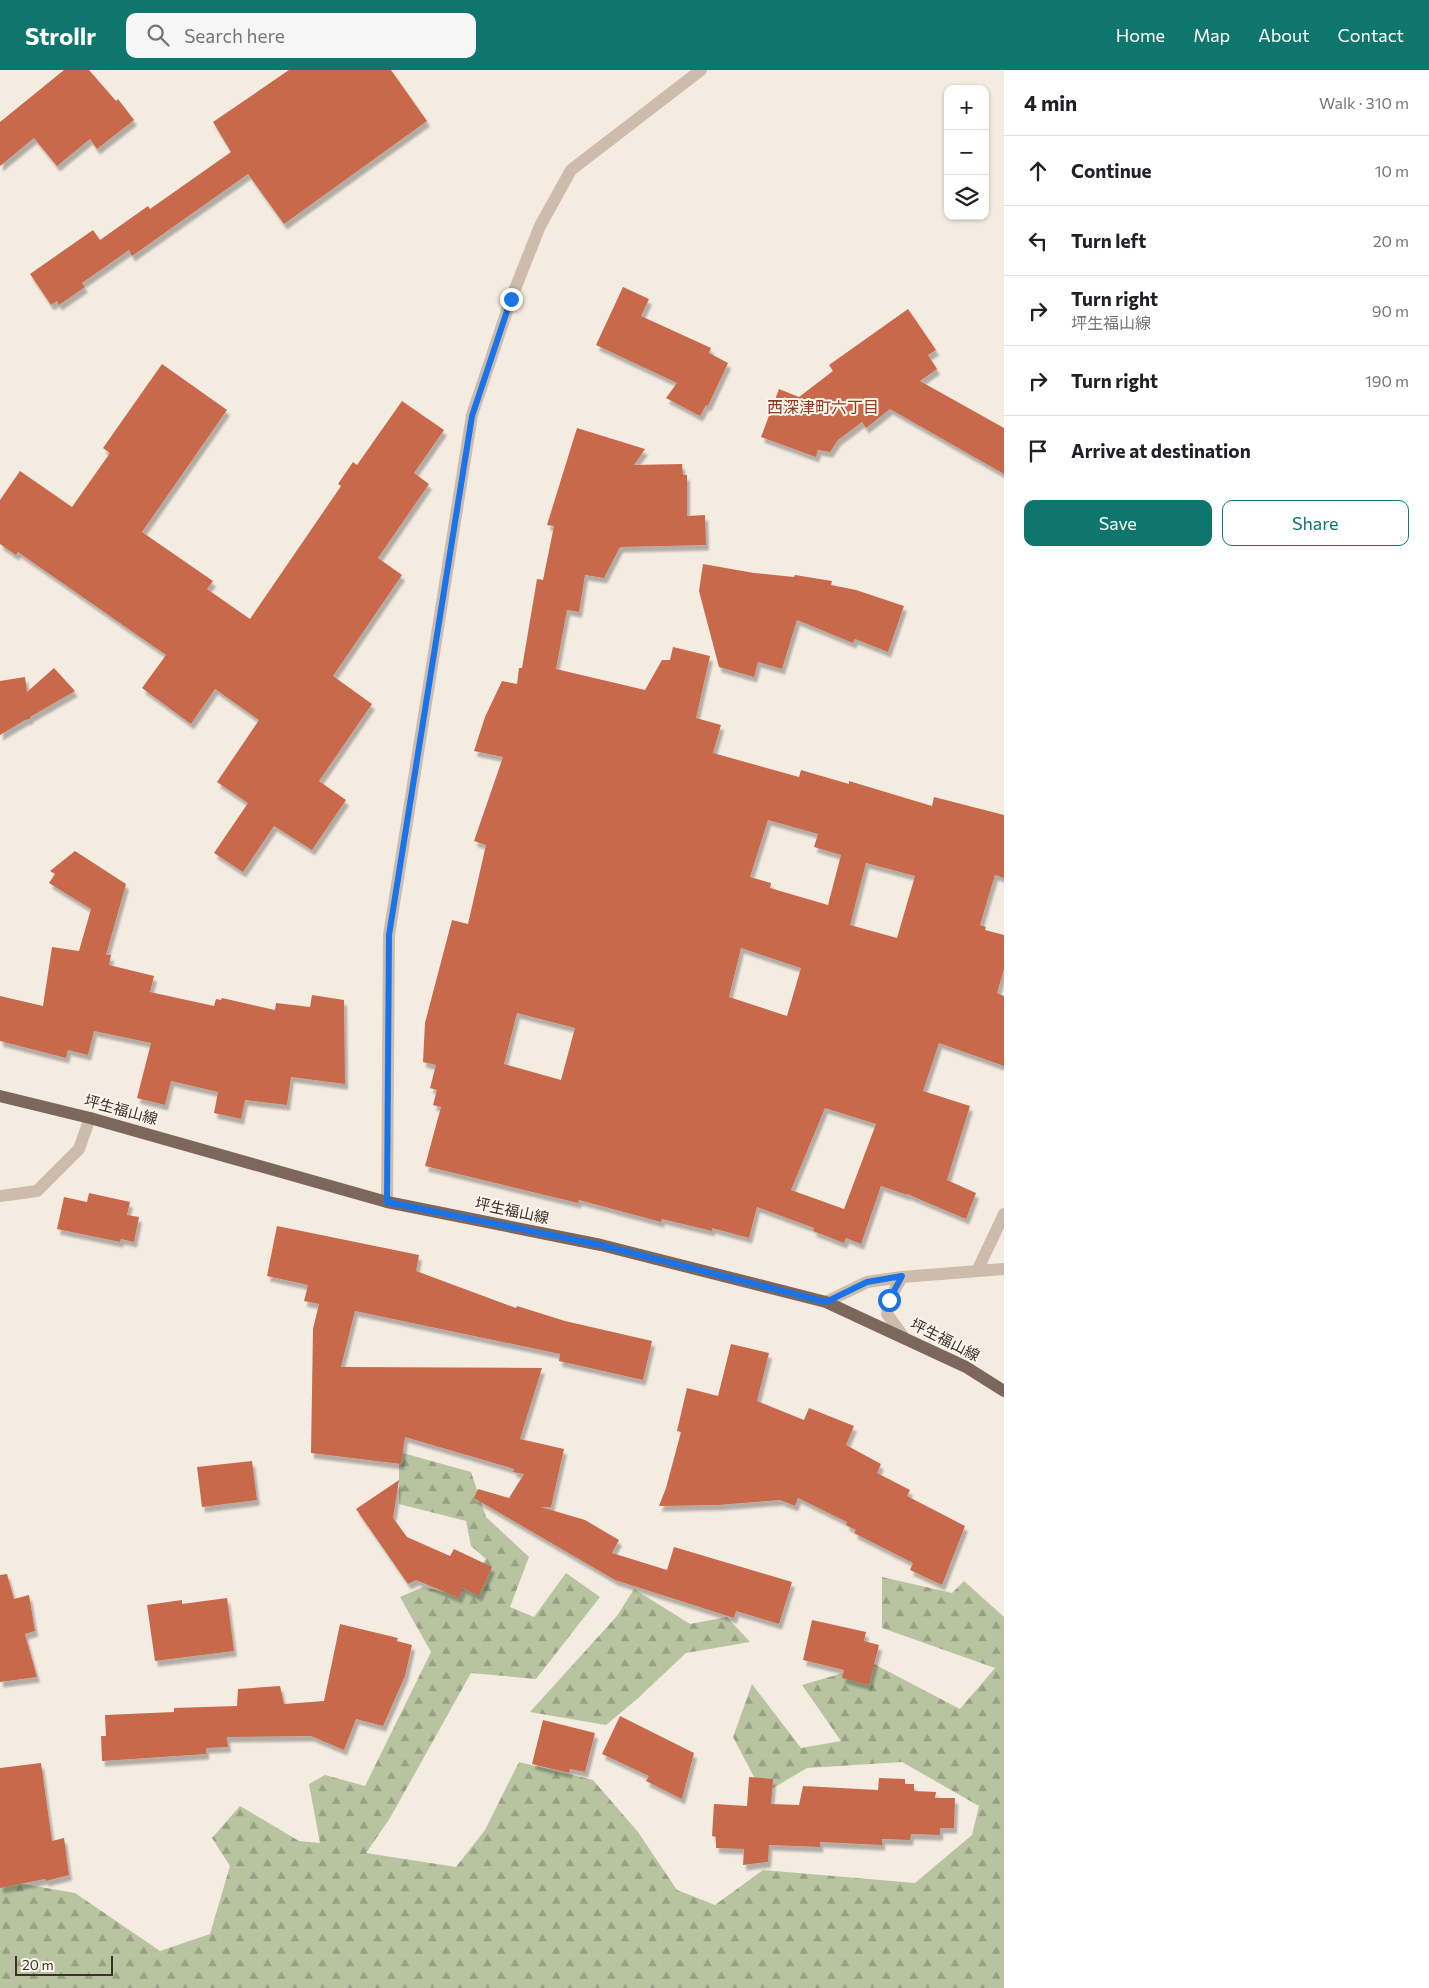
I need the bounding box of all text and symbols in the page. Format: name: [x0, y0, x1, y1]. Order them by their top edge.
search box: [126, 13, 476, 58]
text: Strollr: [25, 21, 96, 50]
icon: search: [144, 21, 172, 49]
text: Search here: [184, 24, 285, 47]
text: Home: [1116, 24, 1165, 46]
text: Map: [1193, 24, 1230, 46]
text: About: [1258, 24, 1310, 46]
text: Contact: [1338, 24, 1404, 46]
map controls: [944, 85, 989, 220]
button: +: [944, 85, 989, 130]
text: 4 min: [1024, 90, 1077, 115]
text: Walk · 310 m: [1319, 93, 1409, 112]
button: −: [944, 130, 989, 175]
icon: ahead: [1024, 157, 1052, 185]
text: Continue: [1071, 159, 1151, 182]
text: 10 m: [1375, 161, 1409, 180]
button: layers: [944, 175, 989, 220]
icon: left: [1024, 227, 1052, 255]
text: Turn left: [1071, 229, 1146, 252]
text: 20 m: [1373, 231, 1409, 250]
text: Turn right: [1071, 287, 1158, 310]
route end: [500, 288, 523, 311]
icon: right: [1024, 297, 1052, 325]
text: 90 m: [1372, 301, 1409, 320]
text: 坪生福山線: [1071, 313, 1151, 332]
icon: right: [1024, 367, 1052, 395]
text: Turn right: [1071, 369, 1158, 392]
text: 190 m: [1365, 371, 1409, 390]
district label: 西深津町六丁目: [767, 397, 879, 416]
icon: arrive: [1024, 437, 1052, 465]
text: Arrive at destination: [1071, 439, 1251, 462]
button: Save: [1024, 500, 1212, 546]
button: Share: [1222, 500, 1409, 546]
street label: 坪生福山線: [83, 1091, 160, 1127]
street label: 坪生福山線: [474, 1193, 551, 1227]
route start: [878, 1289, 901, 1312]
street label: 坪生福山線: [908, 1314, 983, 1364]
scale bar: [15, 1953, 112, 1976]
text: 20 m: [22, 1956, 54, 1973]

